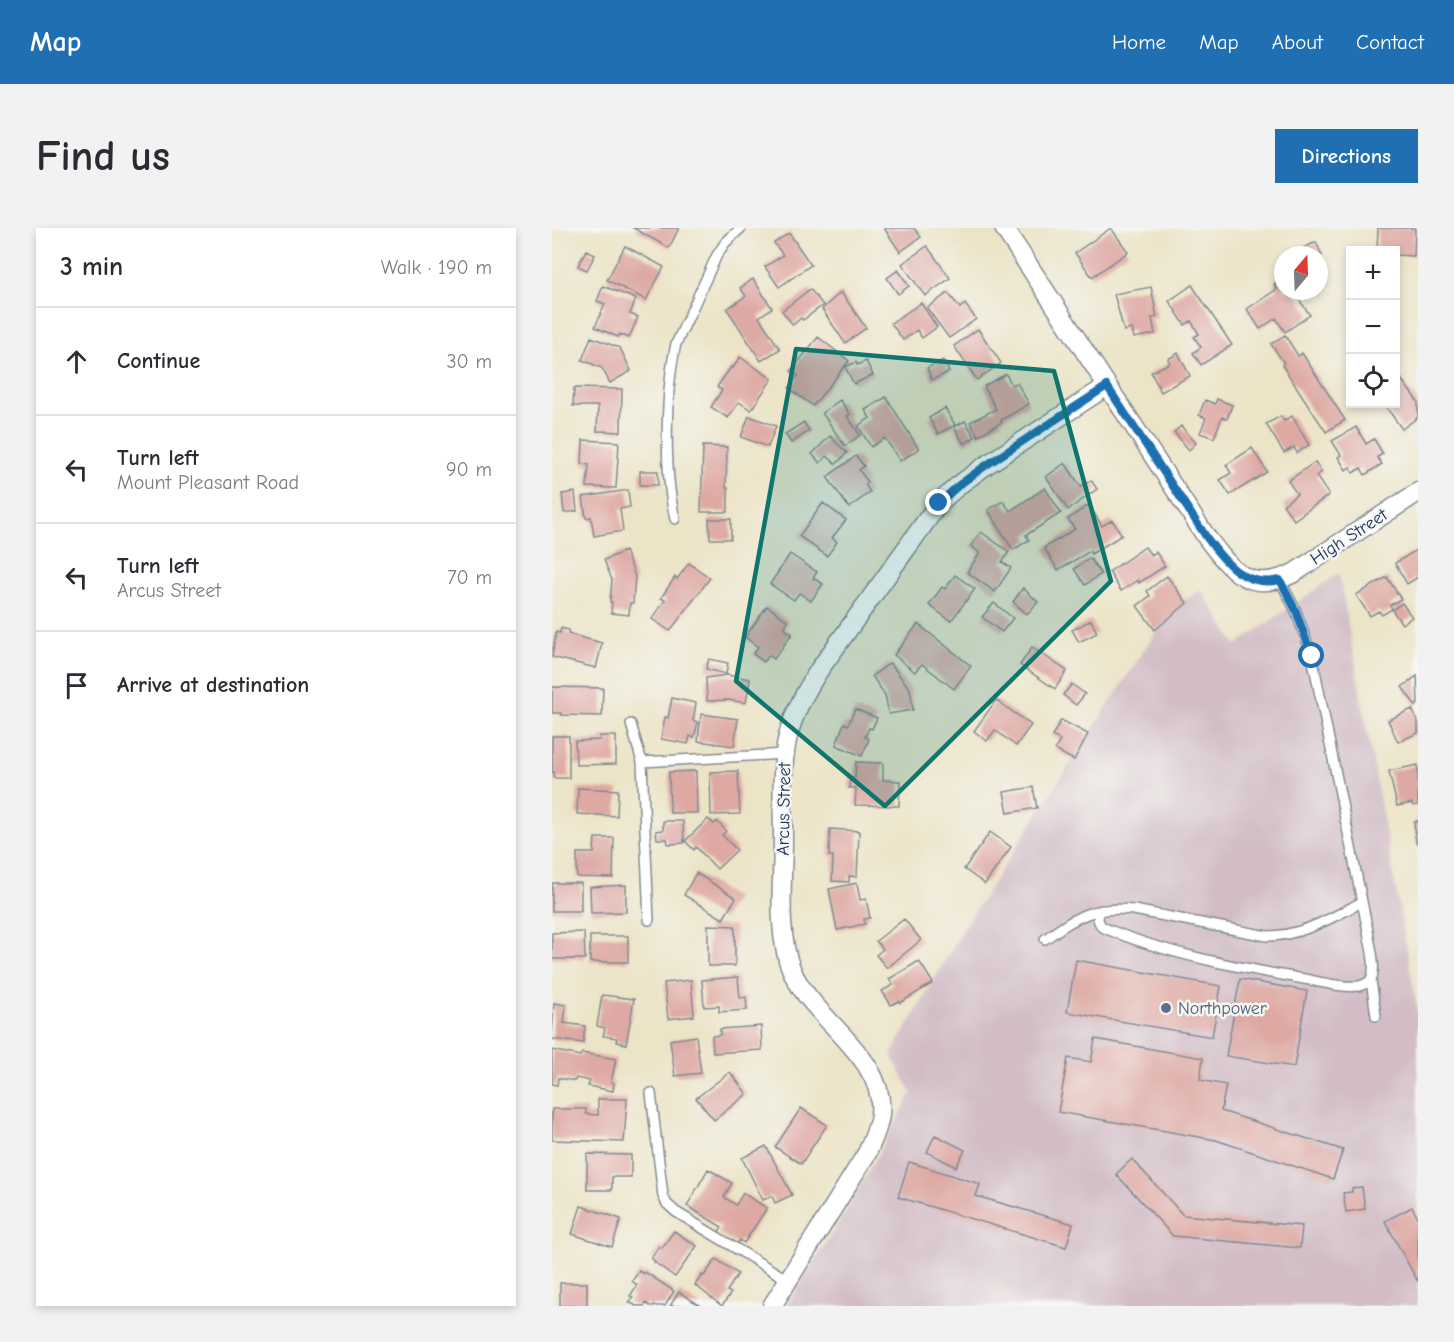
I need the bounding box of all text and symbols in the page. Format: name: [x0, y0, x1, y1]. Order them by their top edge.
text: Map: [30, 26, 81, 58]
text: Home: [1112, 30, 1166, 54]
text: Map: [1199, 30, 1239, 54]
text: About: [1272, 30, 1323, 54]
text: Contact: [1356, 30, 1424, 54]
button: Directions: [1275, 129, 1418, 183]
text: Find us: [36, 132, 170, 181]
north arrow: [1274, 246, 1328, 300]
map controls: [1346, 246, 1400, 408]
button: +: [1346, 246, 1400, 300]
text: 3 min: [60, 252, 123, 282]
text: Walk · 190 m: [381, 256, 492, 279]
button: −: [1346, 300, 1400, 354]
icon: ahead: [60, 345, 93, 378]
text: Continue: [117, 348, 200, 374]
text: 30 m: [446, 350, 492, 373]
button: locate: [1346, 354, 1400, 408]
text: Turn left: [117, 445, 199, 471]
icon: left: [60, 453, 93, 486]
text: 90 m: [446, 458, 492, 481]
text: Mount Pleasant Road: [117, 471, 299, 494]
route end: [925, 489, 951, 515]
street label: High Street: [1307, 504, 1392, 570]
text: Turn left: [117, 553, 199, 579]
icon: left: [60, 561, 93, 594]
text: 70 m: [447, 566, 492, 589]
text: Arcus Street: [117, 579, 221, 602]
route start: [1298, 642, 1324, 668]
icon: arrive: [60, 669, 93, 702]
text: Arrive at destination: [117, 672, 309, 698]
street label: Arcus Street: [773, 761, 795, 856]
place label: Northpower: [1178, 998, 1268, 1019]
marker: Northpower: [1159, 1001, 1173, 1015]

